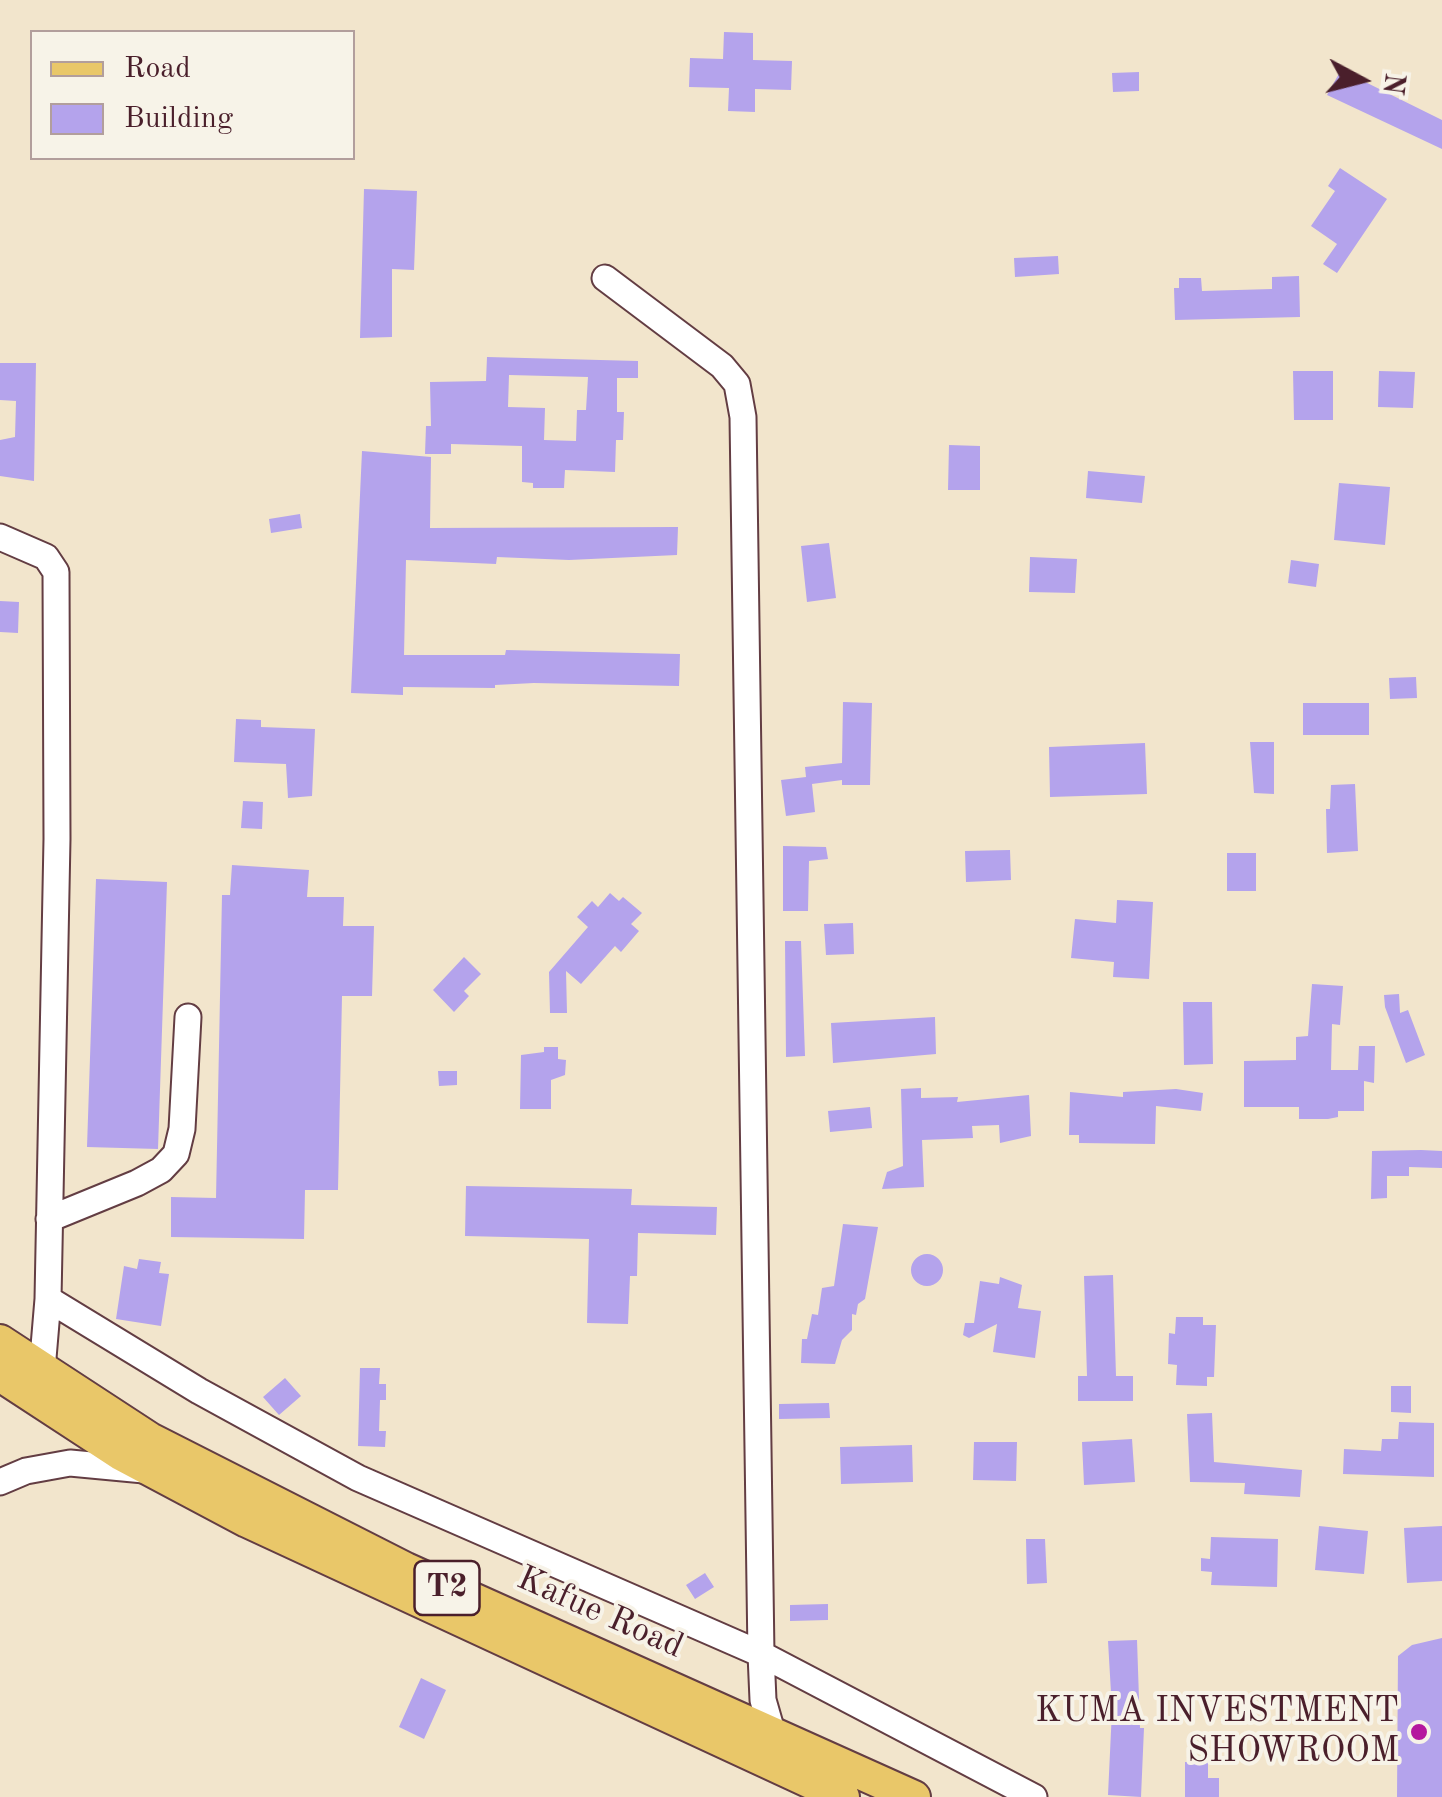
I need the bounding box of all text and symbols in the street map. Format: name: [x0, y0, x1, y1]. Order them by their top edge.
legend: [30, 30, 355, 160]
north arrow: [1312, 30, 1412, 130]
text: Road: [124, 54, 191, 84]
text: N: [1377, 71, 1407, 96]
text: Building: [124, 104, 233, 134]
street label: Kafue Road: [510, 1558, 690, 1668]
road number: T2: [414, 1561, 480, 1615]
place label: KUMA INVESTMENT SHOWROOM: [1035, 1691, 1399, 1773]
marker: KUMA INVESTMENT SHOWROOM: [1408, 1721, 1430, 1743]

